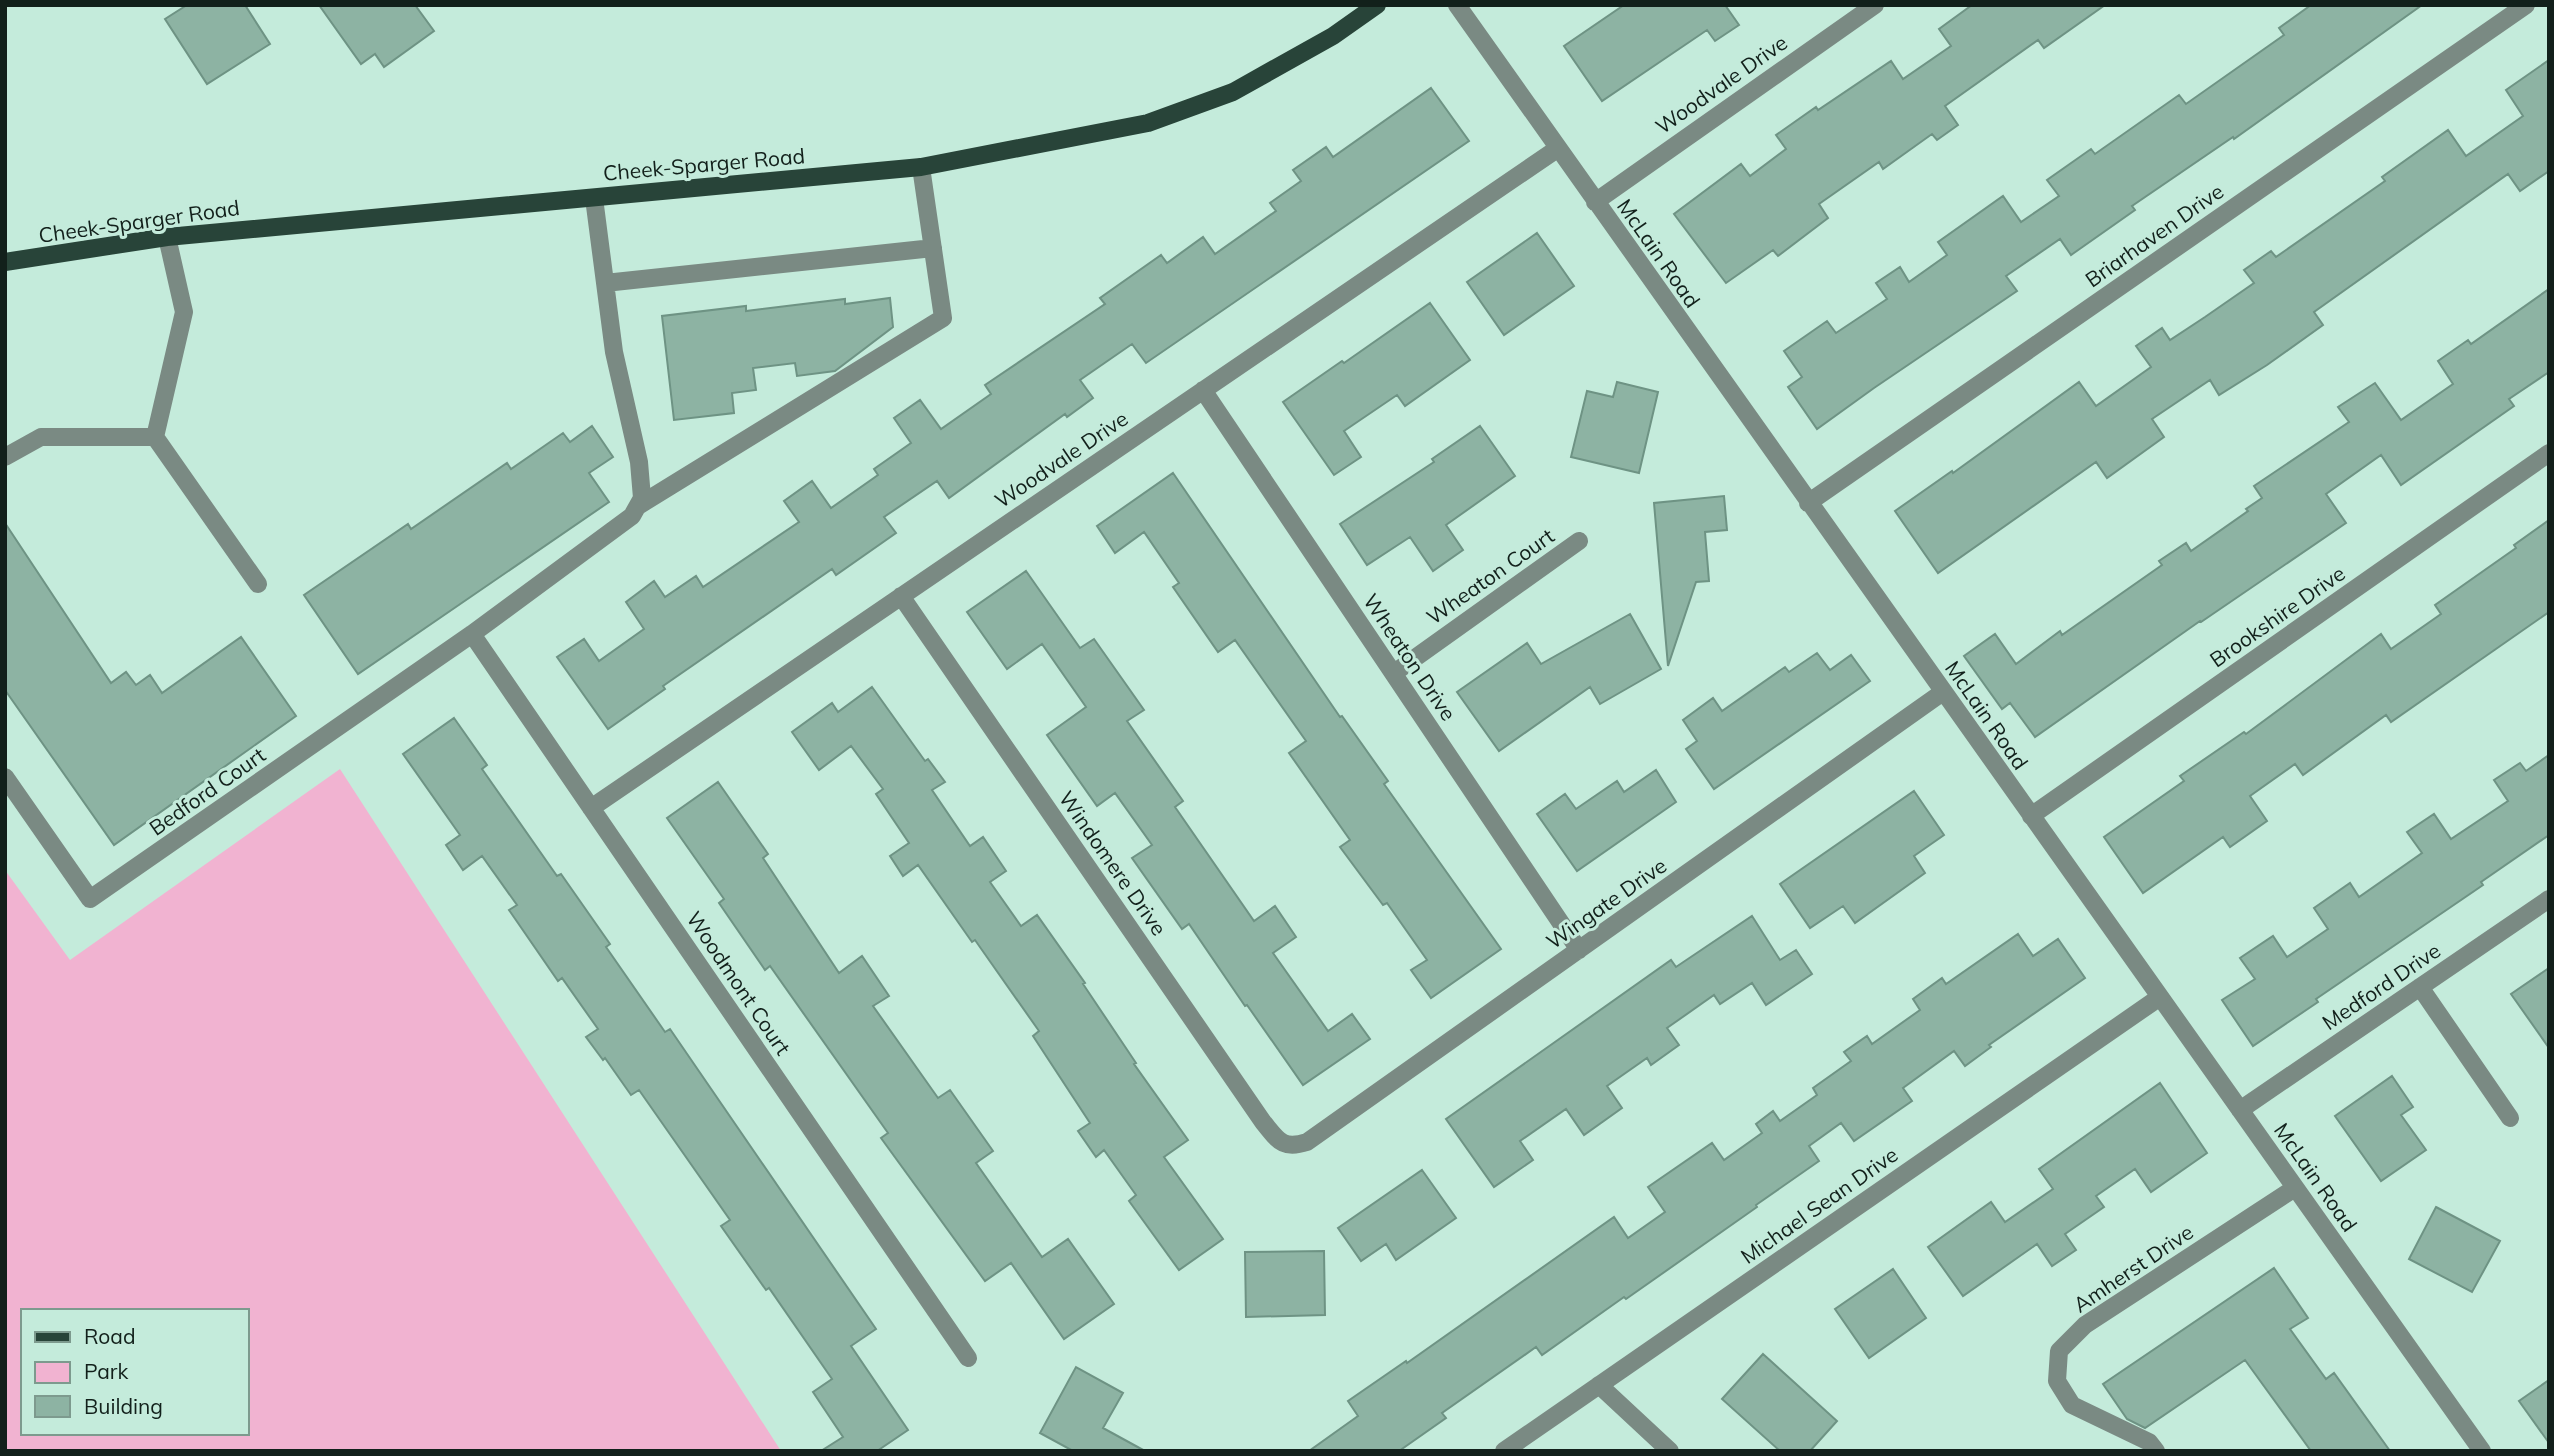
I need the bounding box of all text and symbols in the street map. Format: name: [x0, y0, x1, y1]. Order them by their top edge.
street label: Woodvale Drive: [1650, 29, 1792, 139]
street label: Cheek-Sparger Road: [602, 142, 806, 186]
street label: Briarhaven Drive: [2080, 178, 2228, 292]
street label: Cheek-Sparger Road: [37, 194, 241, 248]
street label: McLain Road: [1612, 194, 1706, 312]
street label: Woodvale Drive: [990, 405, 1132, 513]
street label: Wheaton Court: [1421, 522, 1559, 630]
street label: Brookshire Drive: [2204, 560, 2350, 672]
street label: Wheaton Drive: [1358, 589, 1462, 725]
street label: McLain Road: [1940, 656, 2034, 774]
street label: Bedford Court: [144, 741, 270, 841]
street label: Windomere Drive: [1054, 786, 1172, 940]
street label: Wingate Drive: [1541, 852, 1671, 954]
street label: Woodmont Court: [681, 906, 797, 1060]
street label: Medford Drive: [2317, 937, 2445, 1035]
street label: McLain Road: [2269, 1118, 2363, 1236]
street label: Michael Sean Drive: [1735, 1141, 1903, 1269]
street label: Amherst Drive: [2068, 1218, 2198, 1318]
legend: [21, 1309, 248, 1435]
text: Road: [84, 1323, 135, 1349]
text: Park: [84, 1358, 128, 1384]
text: Building: [84, 1393, 163, 1419]

